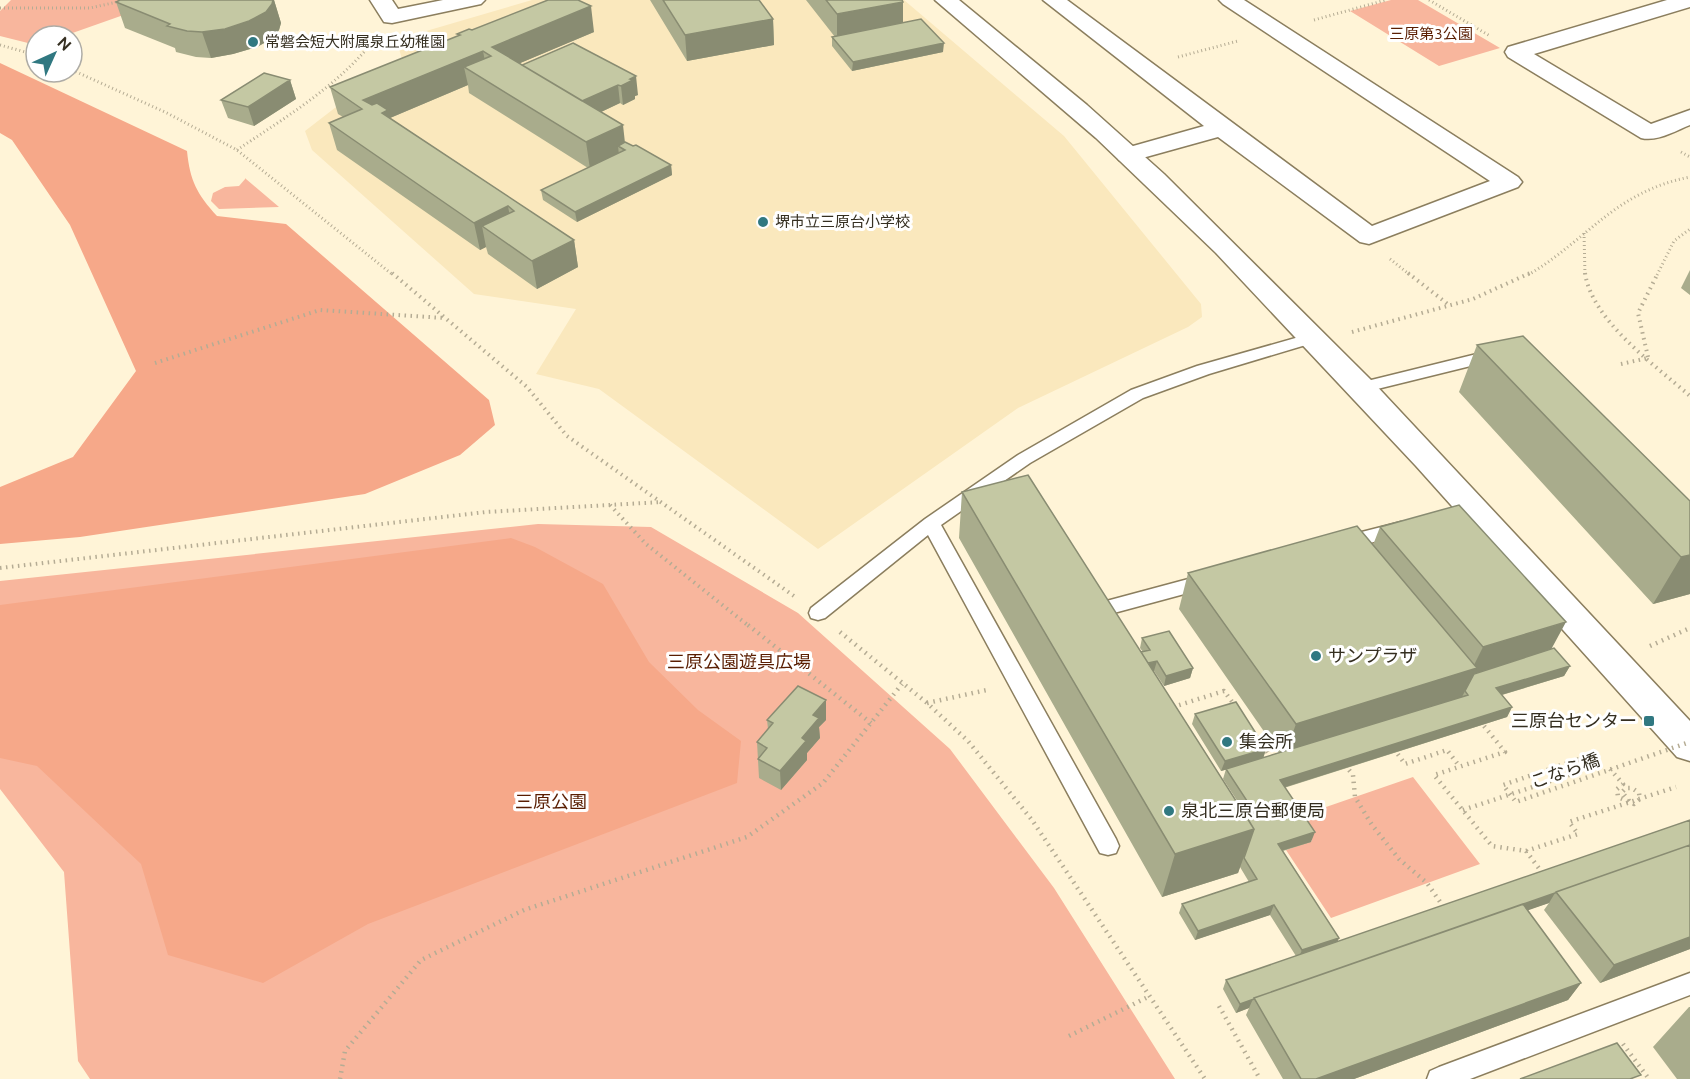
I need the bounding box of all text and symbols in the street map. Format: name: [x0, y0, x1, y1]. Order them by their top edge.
north arrow: [24, 24, 84, 84]
park label: 三原第3公園: [1389, 25, 1473, 42]
text: N: [54, 33, 75, 54]
place label: 常磐会短大附属泉丘幼稚園: [265, 33, 445, 50]
marker: 常磐会短大附属泉丘幼稚園: [246, 35, 260, 49]
place label: 堺市立三原台小学校: [775, 213, 910, 230]
marker: 堺市立三原台小学校: [756, 215, 770, 229]
place label: サンプラザ: [1328, 645, 1417, 665]
marker: サンプラザ: [1309, 649, 1323, 663]
park label: 三原公園遊具広場: [667, 651, 811, 671]
place label: 三原台センター: [1511, 710, 1637, 730]
marker: 三原台センター: [1642, 714, 1656, 728]
place label: 集会所: [1239, 731, 1293, 751]
marker: 集会所: [1220, 735, 1234, 749]
street label: こなら橋: [1527, 749, 1602, 791]
park label: 三原公園: [515, 791, 587, 811]
place label: 泉北三原台郵便局: [1181, 800, 1325, 820]
marker: 泉北三原台郵便局: [1162, 804, 1176, 818]

